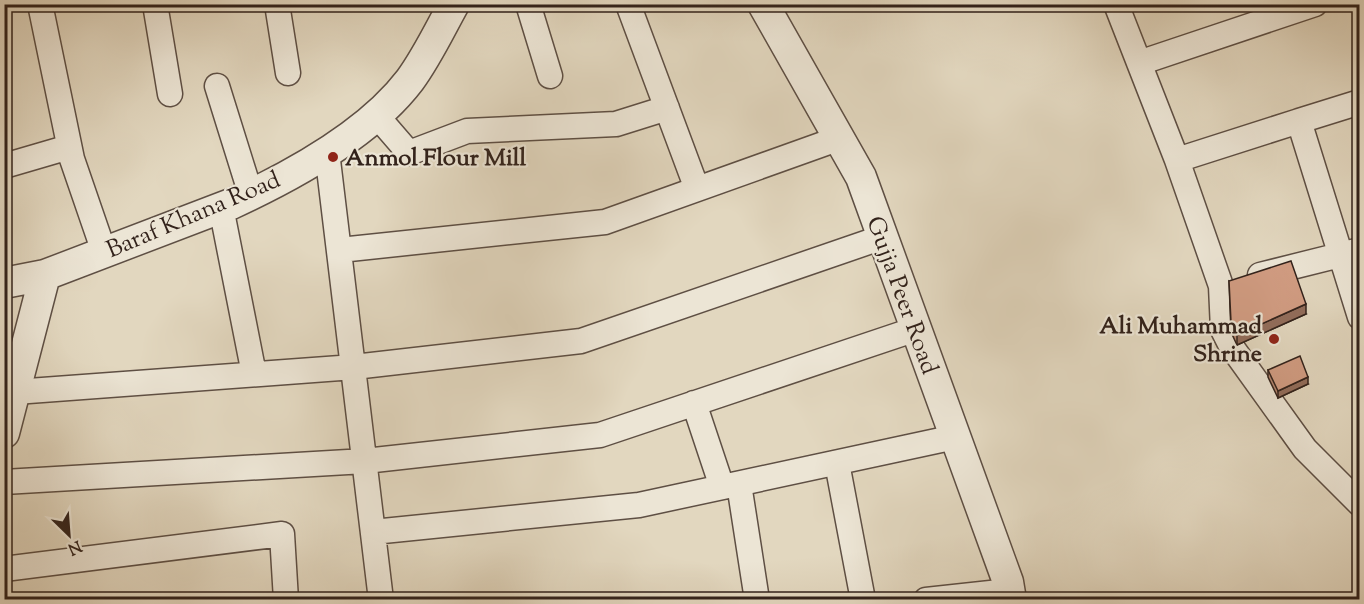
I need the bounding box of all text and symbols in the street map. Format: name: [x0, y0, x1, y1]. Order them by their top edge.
place label: Anmol Flour Mill: [345, 142, 526, 176]
marker: Anmol Flour Mill: [326, 150, 340, 164]
street label: Baraf Khana Road: [101, 164, 286, 268]
street label: Gujja Peer Road: [857, 212, 946, 380]
place label: Ali Muhammad Shrine: [1099, 310, 1262, 372]
marker: Ali Muhammad Shrine: [1267, 332, 1281, 346]
north arrow: [39, 505, 99, 565]
text: N: [63, 533, 85, 560]

